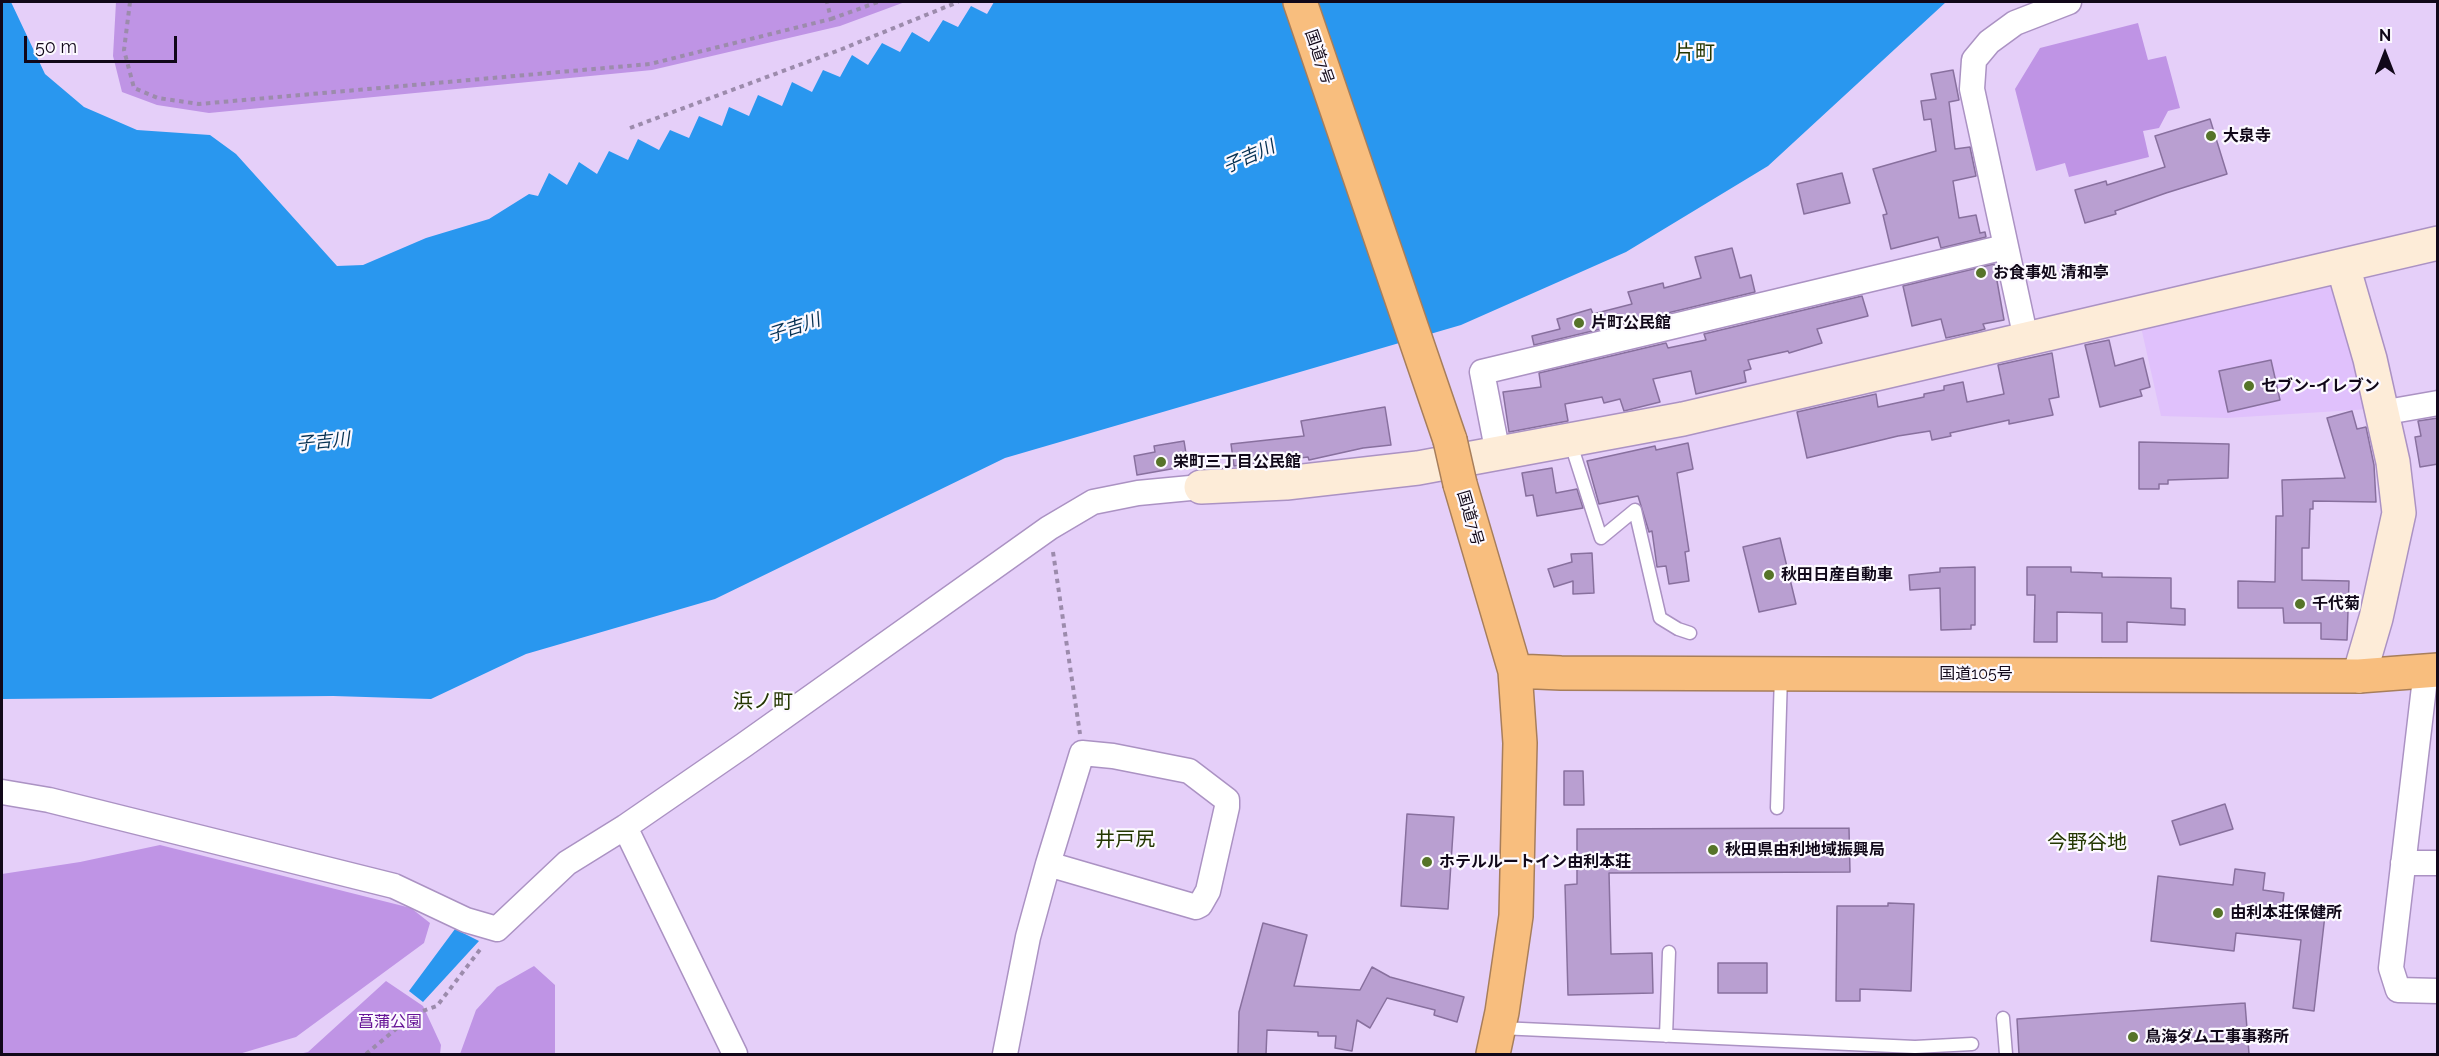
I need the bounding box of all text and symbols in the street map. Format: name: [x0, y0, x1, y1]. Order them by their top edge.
scale bar: [27, 24, 180, 62]
north arrow: [2355, 24, 2415, 84]
text: N: [2379, 26, 2391, 45]
street label: 国道7号: [1301, 27, 1337, 87]
text: 50 m: [35, 36, 77, 57]
district label: 片町: [1675, 41, 1715, 65]
place label: 大泉寺: [2223, 126, 2271, 146]
marker: 大泉寺: [2204, 129, 2218, 143]
water label: 子吉川: [1220, 136, 1278, 178]
place label: お食事処 清和亭: [1993, 263, 2109, 283]
marker: お食事処 清和亭: [1974, 266, 1988, 280]
water label: 子吉川: [765, 309, 823, 347]
place label: 片町公民館: [1591, 313, 1671, 333]
marker: 片町公民館: [1572, 316, 1586, 330]
place label: セブン-イレブン: [2261, 376, 2380, 396]
marker: セブン-イレブン: [2242, 379, 2256, 393]
water label: 子吉川: [295, 428, 351, 456]
place label: 栄町三丁目公民館: [1173, 452, 1301, 472]
marker: 栄町三丁目公民館: [1154, 455, 1168, 469]
street label: 国道7号: [1453, 488, 1487, 548]
place label: 秋田日産自動車: [1781, 565, 1893, 585]
marker: 秋田日産自動車: [1762, 568, 1776, 582]
place label: 千代菊: [2312, 594, 2360, 614]
marker: 千代菊: [2293, 597, 2307, 611]
street label: 国道105号: [1939, 664, 2013, 684]
district label: 浜ノ町: [733, 690, 793, 714]
district label: 井戸尻: [1095, 828, 1155, 852]
district label: 今野谷地: [2047, 831, 2127, 855]
place label: 秋田県由利地域振興局: [1725, 840, 1885, 860]
marker: 秋田県由利地域振興局: [1706, 843, 1720, 857]
place label: ホテルルートイン由利本荘: [1439, 852, 1631, 872]
marker: ホテルルートイン由利本荘: [1420, 855, 1434, 869]
place label: 由利本荘保健所: [2230, 903, 2342, 923]
marker: 由利本荘保健所: [2211, 906, 2225, 920]
park label: 菖蒲公園: [358, 1012, 422, 1032]
place label: 鳥海ダム工事事務所: [2145, 1027, 2289, 1047]
marker: 鳥海ダム工事事務所: [2126, 1030, 2140, 1044]

